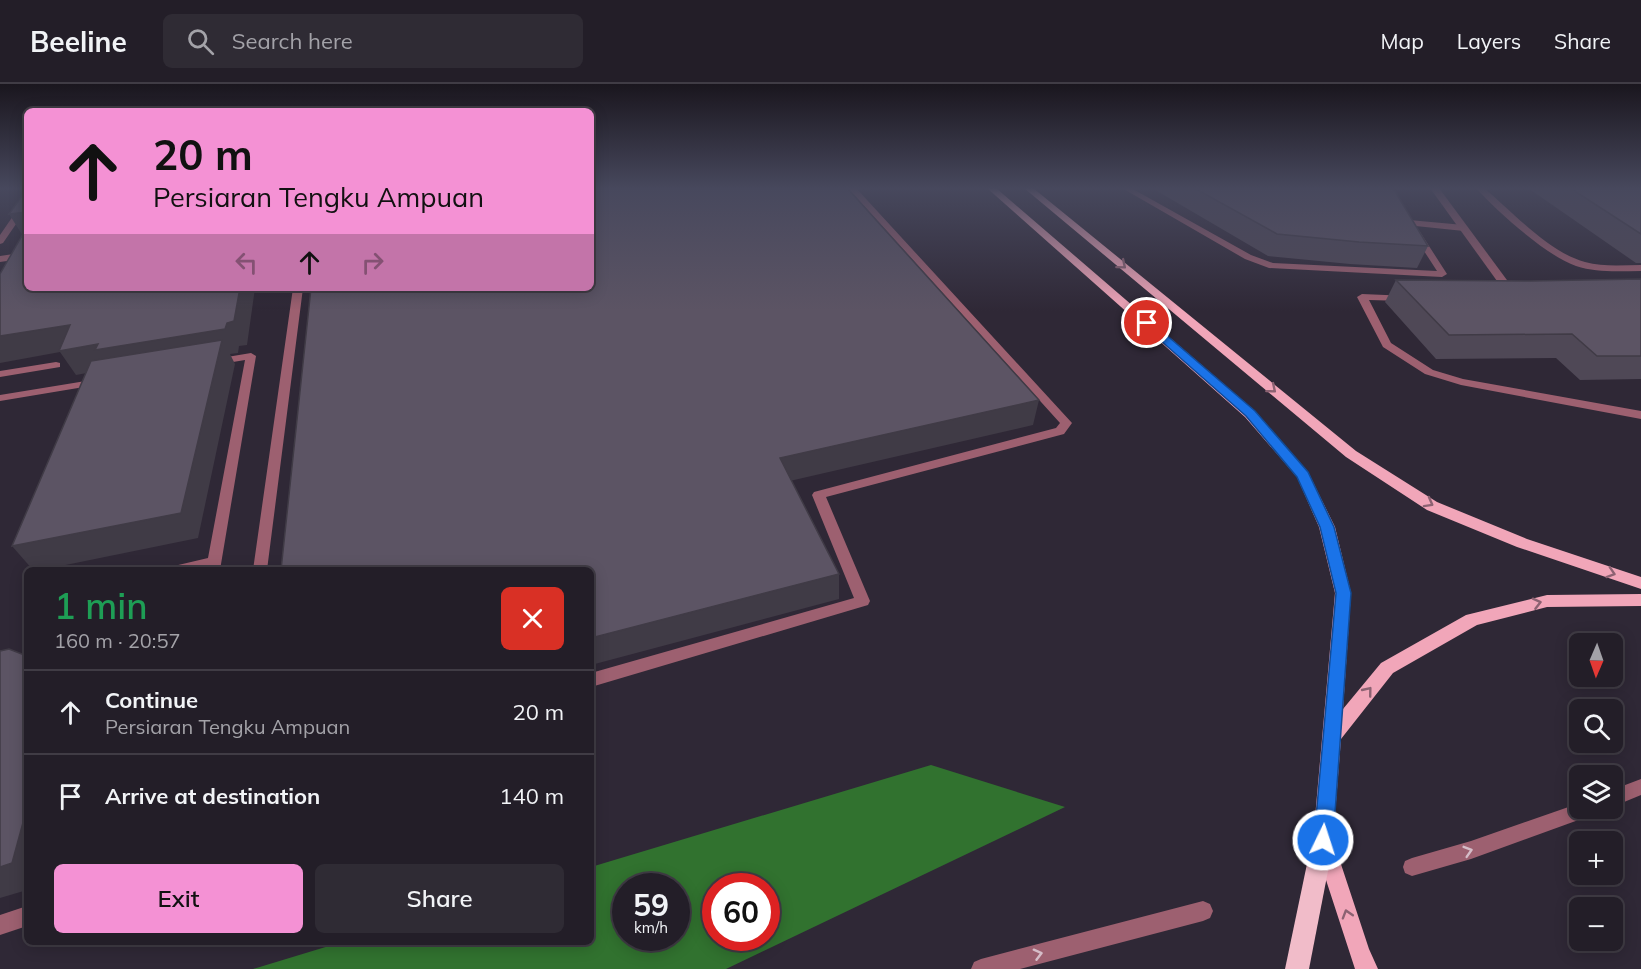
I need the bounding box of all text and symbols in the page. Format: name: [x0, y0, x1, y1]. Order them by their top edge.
search box: [163, 14, 583, 68]
text: Beeline: [30, 24, 127, 59]
icon: search: [184, 25, 217, 58]
text: Search here: [232, 27, 353, 55]
text: Map: [1381, 28, 1424, 54]
text: Layers: [1457, 28, 1521, 54]
text: Share: [1554, 28, 1611, 54]
text: 20 m: [153, 128, 253, 181]
icon: ahead: [54, 132, 132, 210]
text: Persiaran Tengku Ampuan: [153, 180, 484, 214]
icon: left: [230, 246, 263, 279]
icon: ahead: [293, 246, 326, 279]
icon: right: [356, 246, 389, 279]
one-way arrow: [1115, 258, 1126, 269]
pin: [1121, 297, 1172, 348]
icon: arrive: [1130, 306, 1163, 339]
one-way arrow: [1265, 382, 1276, 393]
one-way arrow: [1423, 496, 1433, 508]
one-way arrow: [1605, 565, 1616, 578]
text: 1 min: [54, 583, 148, 628]
button: close: [501, 587, 564, 650]
one-way arrow: [1532, 598, 1542, 611]
text: 160 m · 20:57: [54, 628, 180, 653]
north arrow: [1569, 633, 1623, 687]
map controls: [1569, 633, 1623, 951]
text: Continue: [105, 686, 198, 714]
one-way arrow: [1361, 687, 1372, 698]
icon: ahead: [54, 696, 87, 729]
text: 20 m: [513, 698, 564, 726]
button: search: [1569, 699, 1623, 753]
text: Persiaran Tengku Ampuan: [105, 714, 350, 739]
button: layers: [1569, 765, 1623, 819]
icon: arrive: [54, 780, 87, 813]
text: Arrive at destination: [105, 782, 320, 810]
text: 140 m: [499, 782, 564, 810]
position arrow: [1291, 808, 1355, 872]
button: +: [1569, 831, 1623, 885]
one-way arrow: [1462, 846, 1473, 858]
button: Exit: [54, 864, 303, 933]
button: Share: [315, 864, 564, 933]
speed limit sign: 60: [702, 873, 780, 951]
text: 59: [633, 886, 669, 924]
button: −: [1569, 897, 1623, 951]
one-way arrow: [1342, 909, 1354, 920]
text: km/h: [634, 918, 668, 937]
one-way arrow: [1033, 949, 1043, 962]

